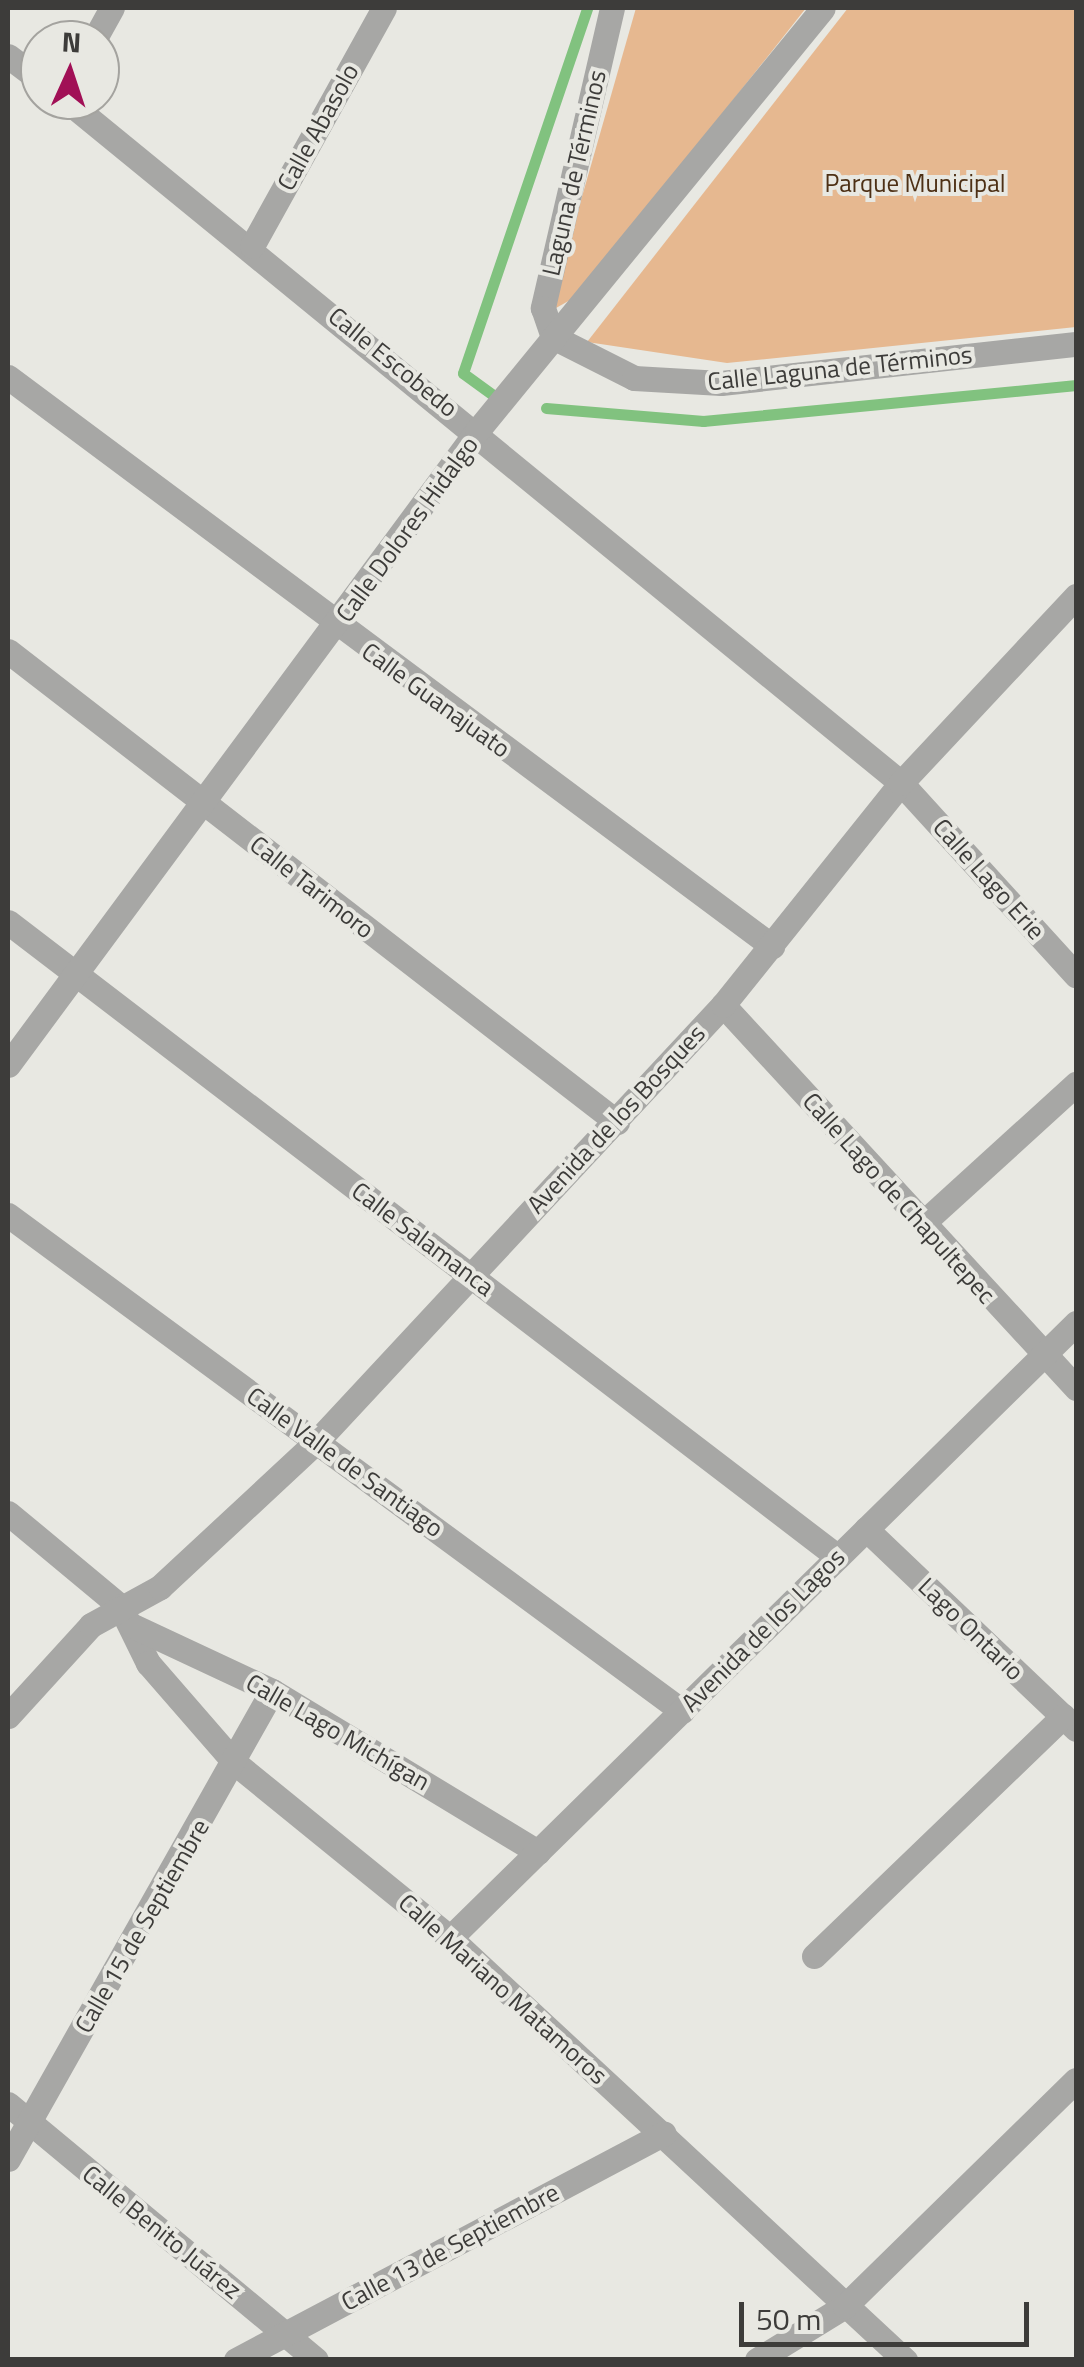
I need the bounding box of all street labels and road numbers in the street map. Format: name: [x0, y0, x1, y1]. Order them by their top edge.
street label: Calle Abasolo: [271, 58, 365, 196]
street label: Laguna de Términos: [536, 67, 612, 279]
street label: Calle Escobedo: [322, 301, 464, 423]
street label: Calle Laguna de Términos: [706, 339, 974, 397]
street label: Calle Dolores Hidalgo: [330, 430, 484, 628]
street label: Calle Guanajuato: [356, 636, 516, 764]
street label: Calle Lago Erie: [927, 812, 1051, 946]
street label: Calle Tarimoro: [244, 829, 380, 945]
street label: Avenida de los Bosques: [521, 1018, 711, 1220]
street label: Calle Lago de Chapultepec: [796, 1086, 1002, 1310]
street label: Calle Salamanca: [346, 1176, 500, 1302]
street label: Calle Valle de Santiago: [241, 1381, 449, 1543]
street label: Avenida de los Lagos: [675, 1542, 851, 1718]
street label: Lago Ontario: [912, 1571, 1030, 1687]
street label: Calle Lago Michígan: [241, 1667, 435, 1797]
street label: Calle 15 de Septiembre: [69, 1814, 215, 2038]
street label: Calle Mariano Matamoros: [393, 1887, 613, 2091]
street label: Calle Benito Juárez: [77, 2159, 247, 2305]
street label: Calle 13 de Septiembre: [336, 2177, 564, 2317]

